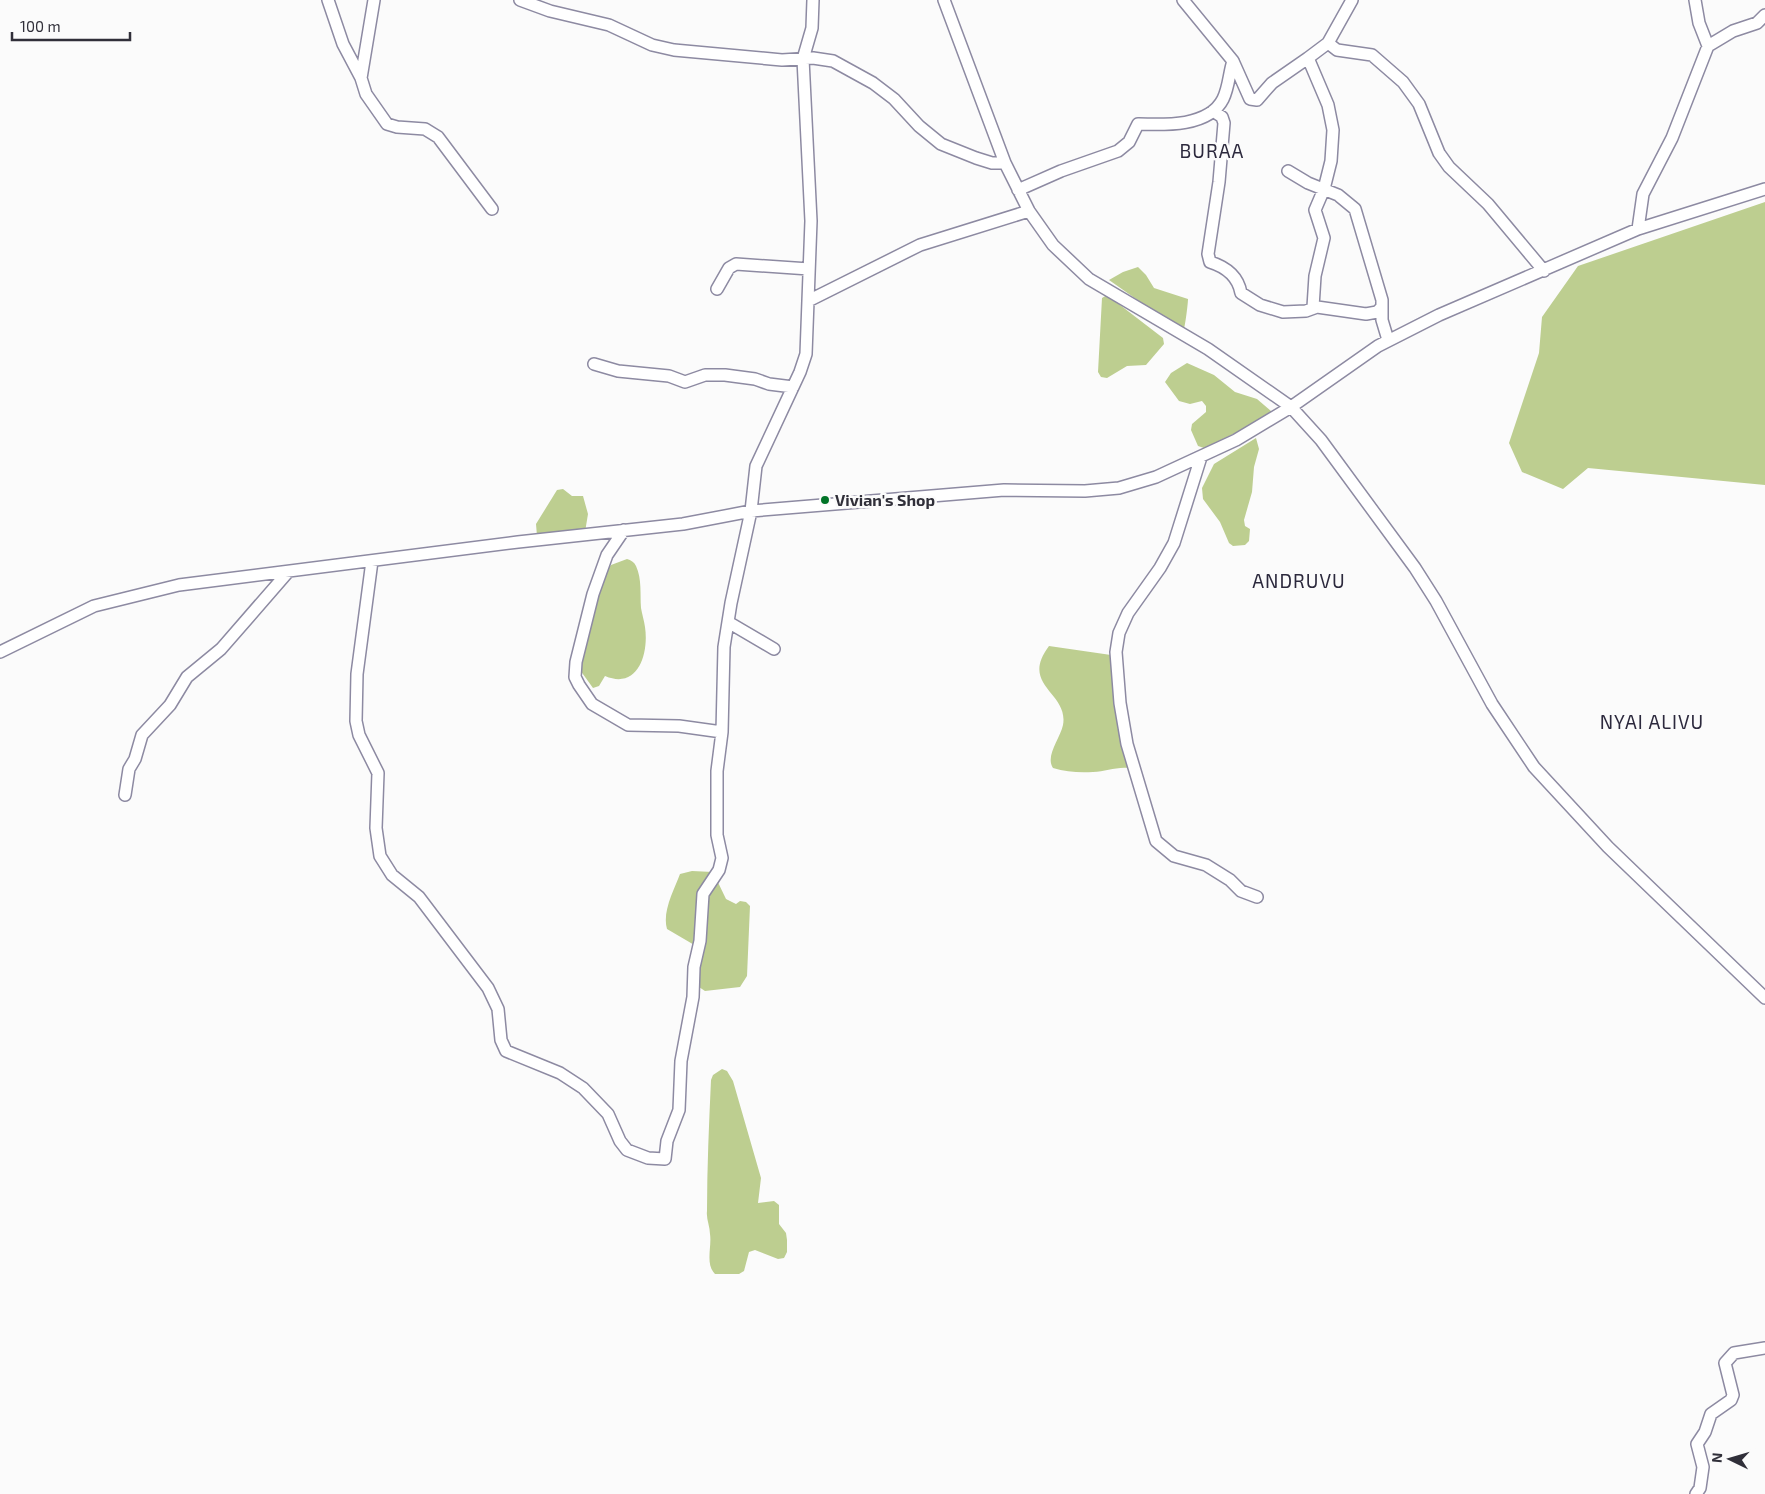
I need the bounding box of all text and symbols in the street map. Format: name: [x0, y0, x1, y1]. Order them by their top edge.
scale bar: [12, 10, 130, 42]
text: 100 m: [20, 17, 61, 35]
district label: BURAA: [1180, 139, 1244, 162]
place label: Vivian's Shop: [835, 490, 935, 509]
marker: Vivian's Shop: [819, 494, 831, 506]
district label: ANDRUVU: [1252, 569, 1346, 592]
district label: NYAI ALIVU: [1600, 710, 1704, 733]
north arrow: [1705, 1434, 1755, 1484]
text: N: [1708, 1452, 1725, 1464]

